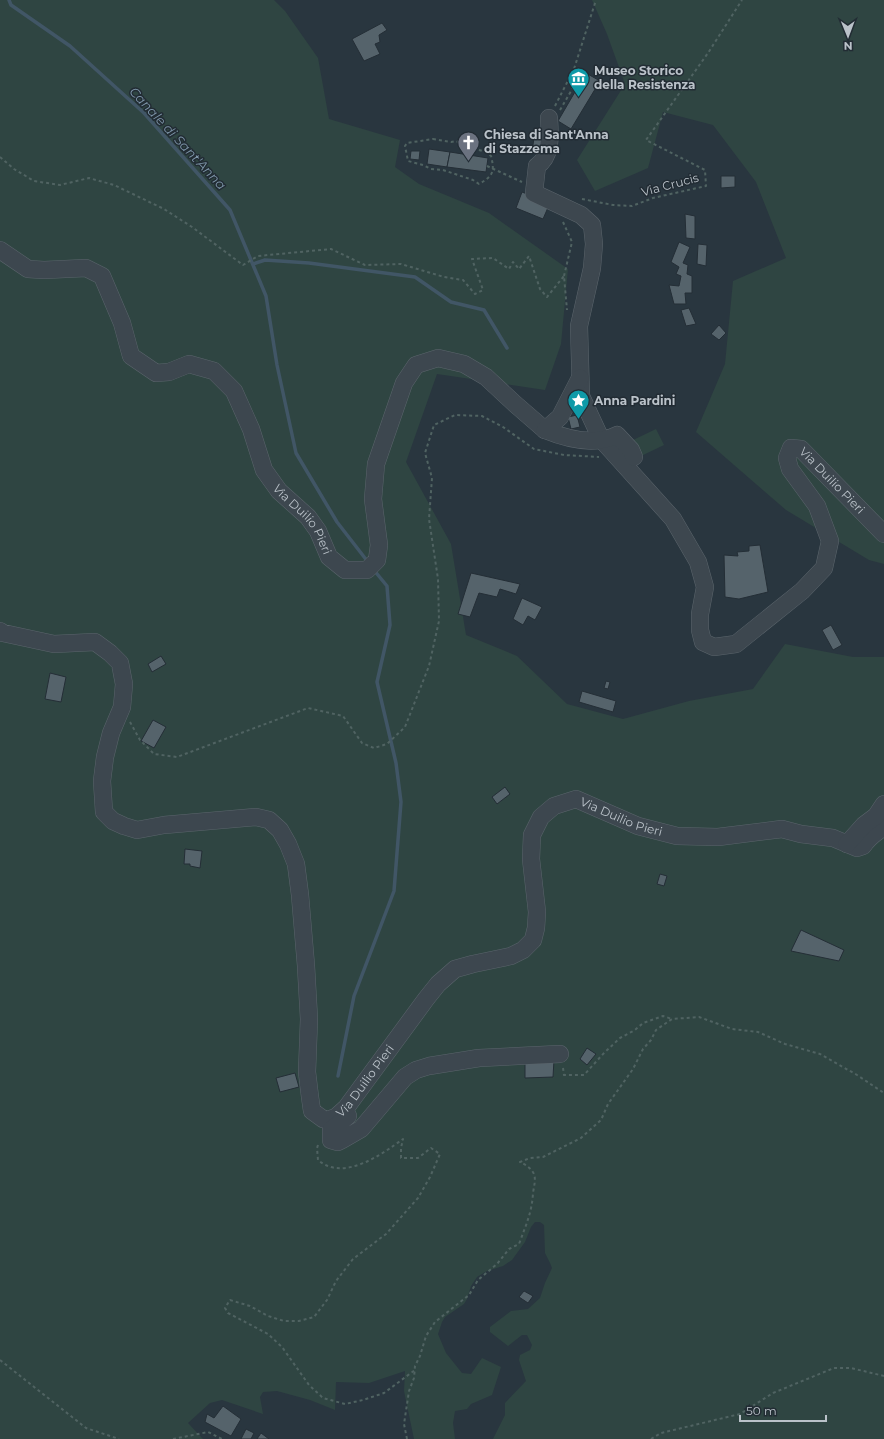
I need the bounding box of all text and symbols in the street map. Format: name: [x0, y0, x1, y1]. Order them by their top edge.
north arrow: [828, 16, 868, 56]
text: N: [844, 39, 853, 53]
place label: Museo Storico della Resistenza: [594, 63, 695, 92]
museum icon: Museo Storico della Resistenza: [566, 65, 592, 98]
water label: Canale di Sant'Anna: [126, 83, 230, 193]
place label: Chiesa di Sant'Anna di Stazzema: [484, 127, 609, 156]
church icon: Chiesa di Sant'Anna di Stazzema: [455, 129, 481, 162]
street label: Via Crucis: [640, 170, 700, 199]
place icon: Anna Pardini: [566, 388, 592, 421]
place label: Anna Pardini: [593, 393, 675, 408]
street label: Via Duilio Pieri: [796, 444, 868, 517]
street label: Via Duilio Pieri: [270, 481, 335, 557]
street label: Via Duilio Pieri: [578, 794, 664, 839]
street label: Via Duilio Pieri: [333, 1042, 397, 1120]
scale bar: [740, 1397, 826, 1423]
text: 50 m: [746, 1403, 777, 1418]

